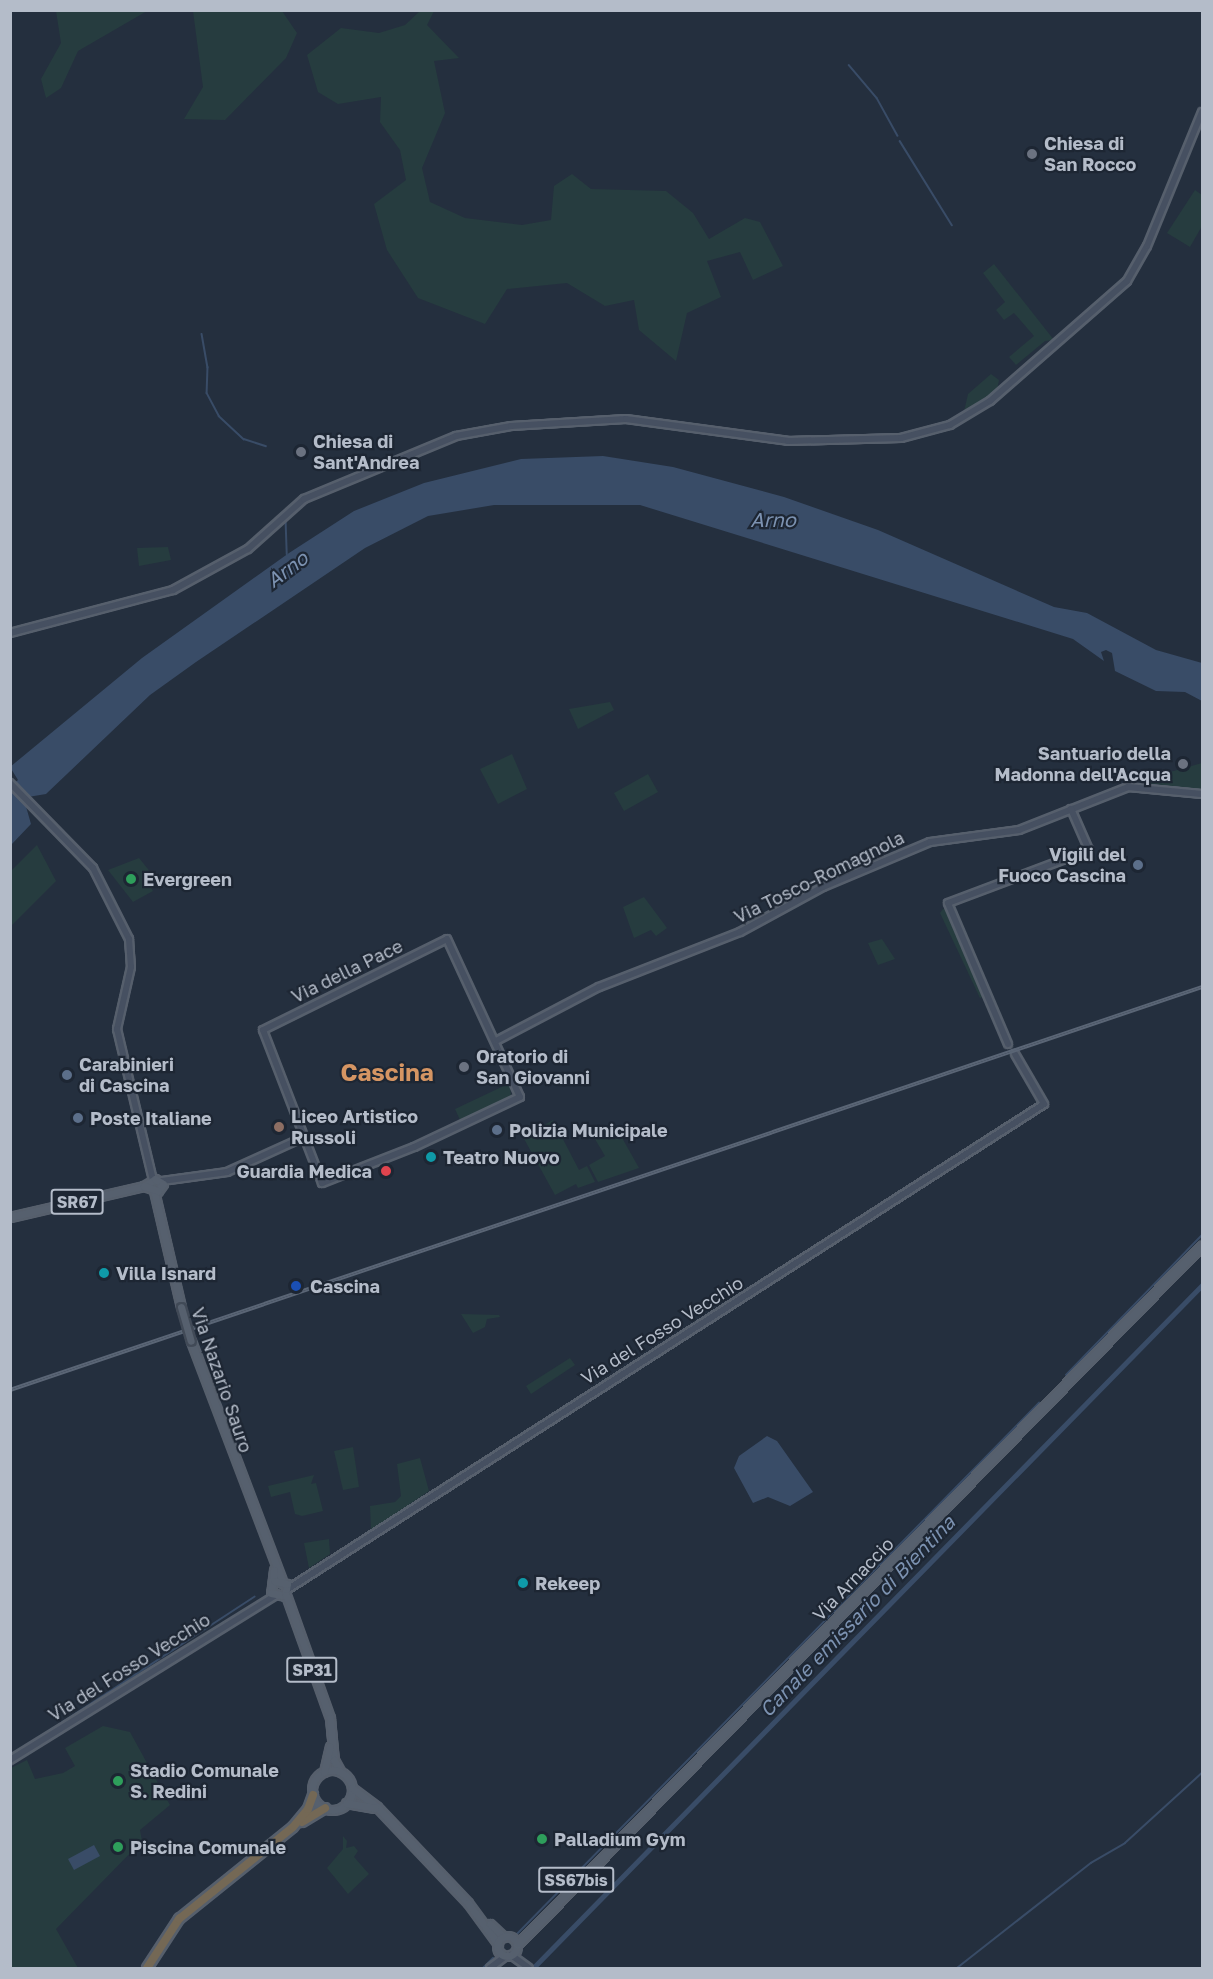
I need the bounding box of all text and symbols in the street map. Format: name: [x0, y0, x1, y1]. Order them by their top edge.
place label: Chiesa di San Rocco: [1044, 133, 1136, 176]
marker: Chiesa di San Rocco: [1025, 147, 1039, 161]
place label: Chiesa di Sant'Andrea: [313, 431, 419, 474]
marker: Chiesa di Sant'Andrea: [294, 445, 308, 459]
water label: Arno: [750, 507, 796, 531]
water label: Arno: [262, 546, 312, 592]
place label: Santuario della Madonna dell'Acqua: [995, 743, 1171, 786]
marker: Santuario della Madonna dell'Acqua: [1176, 757, 1190, 771]
street label: Via Tosco-Romagnola: [730, 826, 908, 928]
place label: Vigili del Fuoco Cascina: [998, 844, 1126, 886]
marker: Vigili del Fuoco Cascina: [1131, 858, 1145, 872]
place label: Evergreen: [143, 868, 232, 890]
marker: Evergreen: [124, 872, 138, 886]
street label: Via della Pace: [288, 935, 406, 1007]
place label: Oratorio di San Giovanni: [476, 1046, 590, 1088]
place label: Carabinieri di Cascina: [79, 1054, 174, 1096]
district label: Cascina: [340, 1058, 434, 1086]
marker: Oratorio di San Giovanni: [457, 1060, 471, 1074]
marker: Carabinieri di Cascina: [60, 1068, 74, 1082]
place label: Liceo Artistico Russoli: [291, 1106, 418, 1148]
place label: Poste Italiane: [90, 1107, 212, 1129]
marker: Poste Italiane: [71, 1111, 85, 1125]
place label: Polizia Municipale: [509, 1119, 668, 1141]
marker: Liceo Artistico Russoli: [272, 1120, 286, 1134]
marker: Polizia Municipale: [490, 1123, 504, 1137]
place label: Teatro Nuovo: [443, 1146, 560, 1168]
marker: Teatro Nuovo: [424, 1150, 438, 1164]
place label: Guardia Medica: [236, 1160, 372, 1182]
marker: Guardia Medica: [377, 1162, 395, 1180]
road number: SR67: [50, 1189, 104, 1215]
place label: Villa Isnard: [116, 1262, 216, 1284]
marker: Villa Isnard: [97, 1266, 111, 1280]
street label: Via del Fosso Vecchio: [577, 1271, 747, 1389]
place label: Cascina: [310, 1275, 380, 1297]
marker: Cascina: [287, 1277, 305, 1295]
street label: Via Nazario Sauro: [187, 1305, 257, 1455]
water label: Canale emissario di Bientina: [754, 1510, 960, 1722]
street label: Via Arnaccio: [808, 1533, 898, 1625]
place label: Rekeep: [535, 1572, 600, 1594]
marker: Rekeep: [516, 1576, 530, 1590]
street label: Via del Fosso Vecchio: [44, 1608, 214, 1726]
road number: SP31: [285, 1657, 339, 1683]
place label: Stadio Comunale S. Redini: [130, 1760, 279, 1802]
marker: Stadio Comunale S. Redini: [111, 1774, 125, 1788]
place label: Palladium Gym: [554, 1828, 685, 1850]
marker: Palladium Gym: [535, 1832, 549, 1846]
place label: Piscina Comunale: [130, 1836, 286, 1858]
marker: Piscina Comunale: [111, 1840, 125, 1854]
road number: SS67bis: [537, 1867, 615, 1893]

